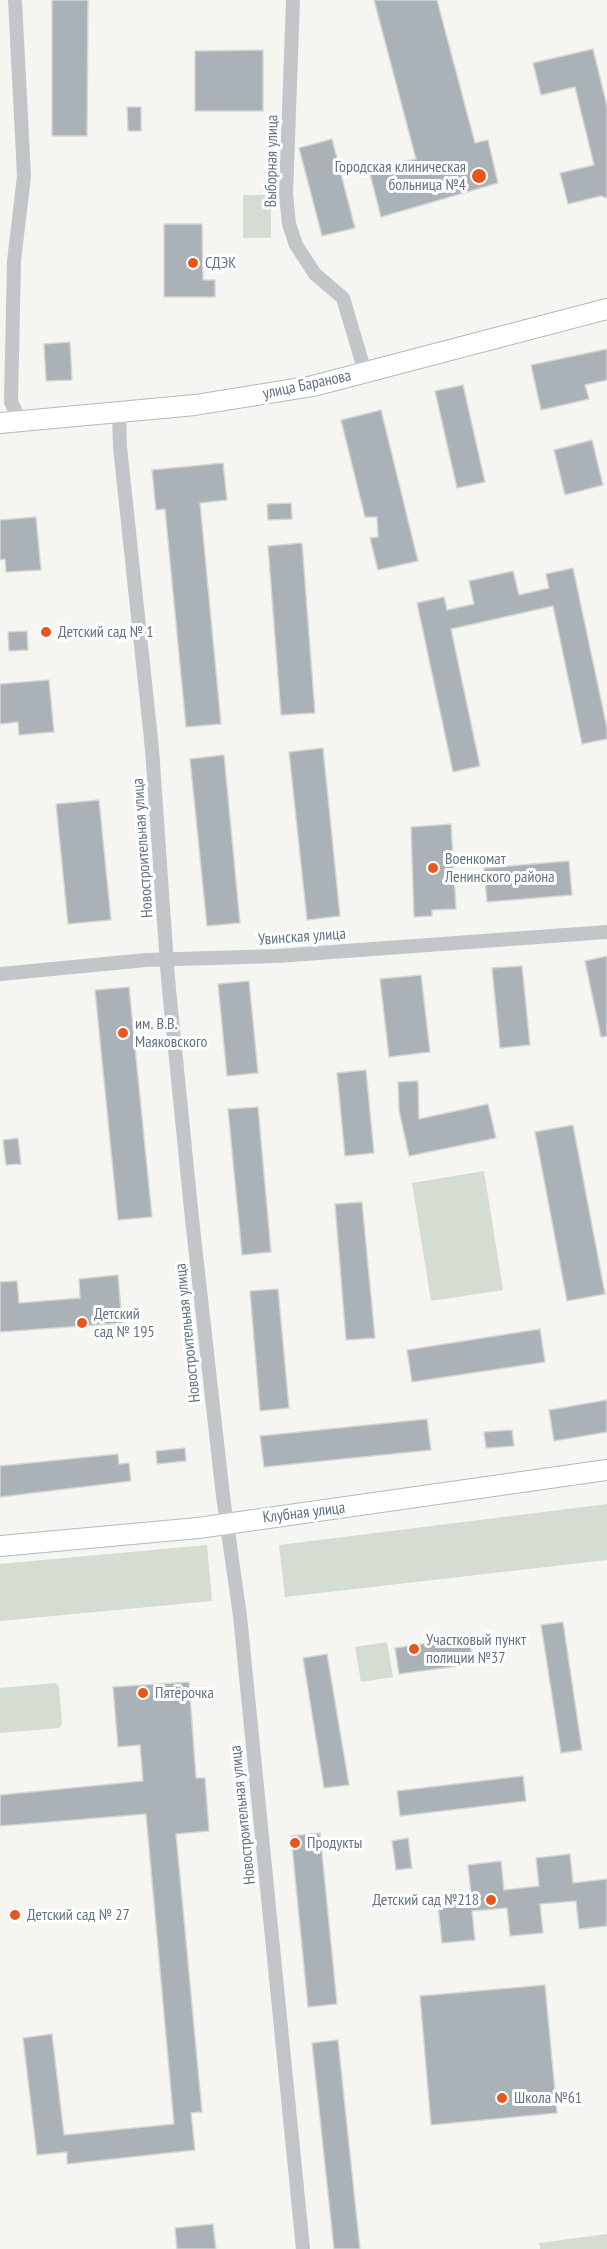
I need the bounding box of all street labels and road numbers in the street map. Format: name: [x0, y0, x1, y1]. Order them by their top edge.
street label: Выборная улица: [262, 115, 282, 207]
street label: улица Баранова: [261, 366, 353, 404]
street label: Новостроительная улица: [129, 778, 157, 918]
street label: Увинская улица: [258, 924, 346, 950]
street label: Новостроительная улица: [171, 1262, 205, 1404]
street label: Клубная улица: [262, 1498, 346, 1528]
street label: Новостроительная улица: [226, 1744, 260, 1886]

